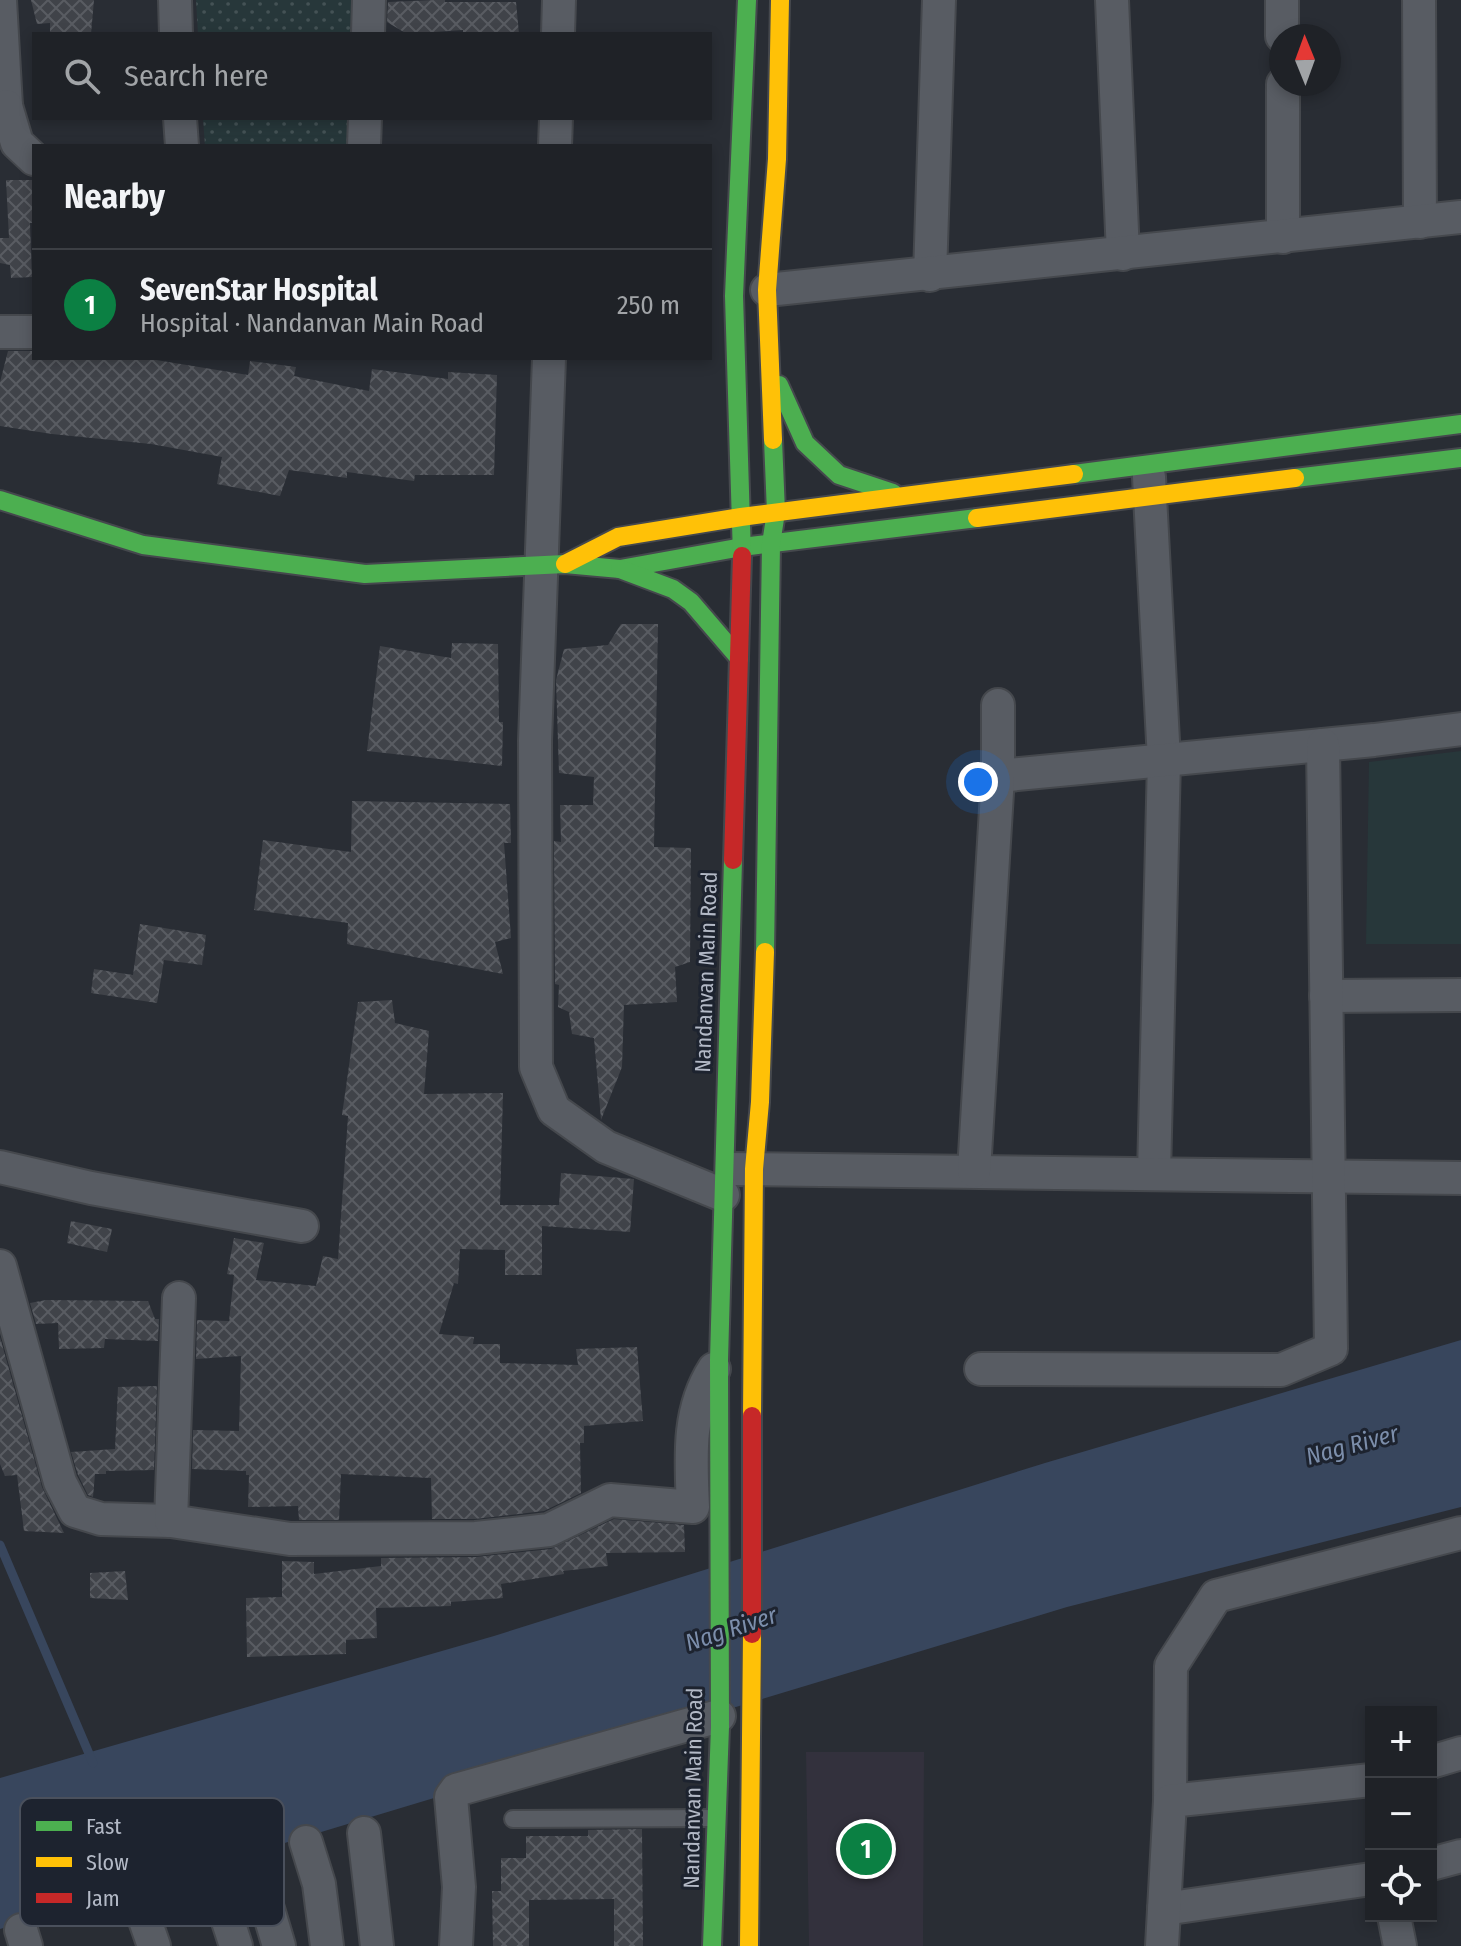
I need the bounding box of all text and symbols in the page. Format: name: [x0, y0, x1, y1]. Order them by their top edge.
north arrow: [1269, 24, 1341, 96]
search box: [32, 32, 712, 120]
icon: search: [60, 54, 104, 98]
text: Search here: [124, 58, 269, 94]
text: Nearby: [64, 176, 165, 217]
text: SevenStar Hospital: [140, 272, 378, 308]
text: 1: [85, 290, 96, 321]
text: 250 m: [617, 290, 680, 321]
text: Hospital · Nandanvan Main Road: [140, 308, 484, 339]
your location: [958, 762, 998, 802]
street label: Nandanvan Main Road: [689, 871, 723, 1073]
water label: Nag River: [1303, 1419, 1402, 1471]
water label: Nag River: [682, 1601, 781, 1657]
street label: Nandanvan Main Road: [678, 1687, 708, 1889]
map controls: [1365, 1706, 1437, 1922]
button: +: [1365, 1706, 1437, 1778]
button: −: [1365, 1778, 1437, 1850]
legend: [20, 1798, 284, 1926]
text: Fast: [86, 1813, 122, 1840]
pin: 1: [840, 1819, 892, 1879]
text: Slow: [86, 1849, 129, 1876]
button: locate: [1365, 1850, 1437, 1922]
text: Jam: [86, 1885, 120, 1912]

